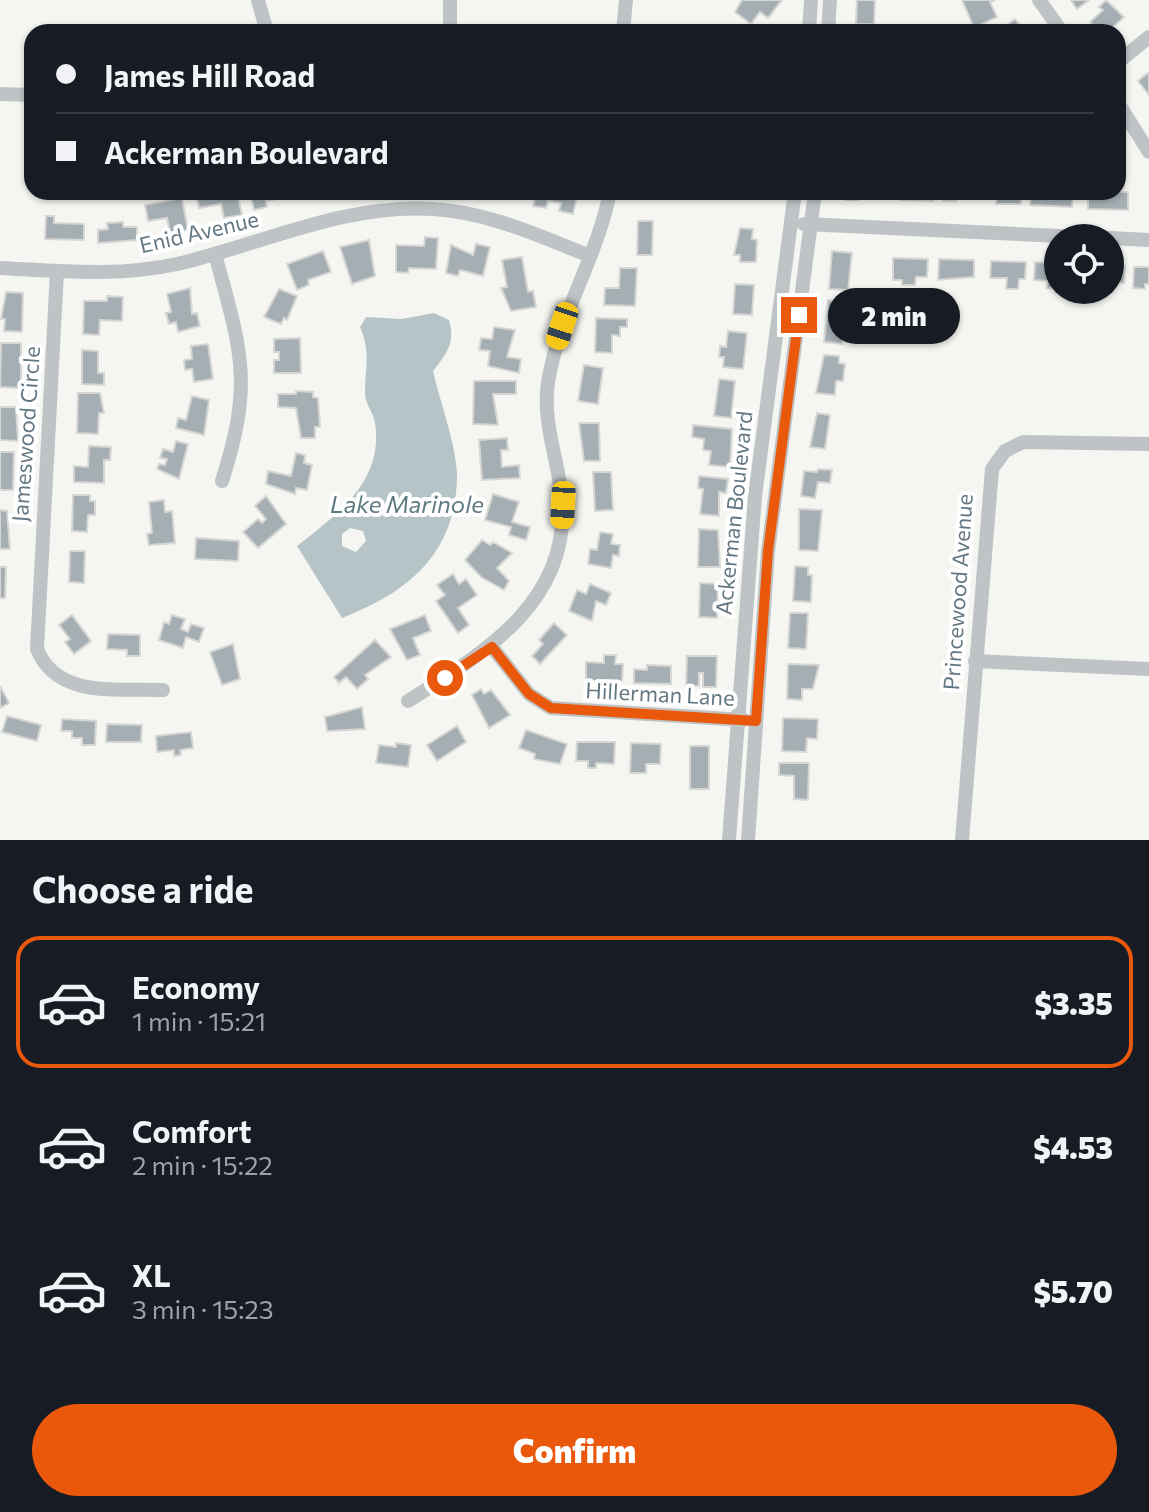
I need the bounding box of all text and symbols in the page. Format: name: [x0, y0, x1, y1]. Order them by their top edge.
text: James Hill Road: [104, 56, 315, 93]
text: Ackerman Boulevard: [104, 133, 389, 170]
street label: Enid Avenue: [137, 205, 261, 258]
map controls: [1044, 224, 1124, 304]
button: locate: [1044, 224, 1124, 304]
callout: 2 min: [827, 287, 959, 343]
route end: [781, 297, 817, 333]
car: [543, 299, 581, 353]
text: 2 min: [861, 300, 927, 331]
street label: Jameswood Circle: [6, 345, 45, 523]
street label: Ackerman Boulevard: [709, 410, 758, 616]
car: [550, 480, 576, 530]
water label: Lake Marinole: [330, 489, 484, 518]
street label: Princewood Avenue: [937, 493, 978, 691]
route start: [427, 660, 463, 696]
street label: Hillerman Lane: [585, 676, 735, 711]
text: Choose a ride: [32, 866, 253, 910]
icon: car: [36, 966, 108, 1038]
text: Economy: [132, 968, 260, 1005]
text: $3.35: [1034, 984, 1113, 1021]
text: 1 min · 15:21: [132, 1005, 266, 1036]
icon: car: [36, 1110, 108, 1182]
text: Comfort: [132, 1112, 251, 1149]
text: $4.53: [1033, 1128, 1113, 1165]
text: 2 min · 15:22: [132, 1149, 273, 1180]
icon: car: [36, 1254, 108, 1326]
text: XL: [132, 1256, 171, 1293]
text: $5.70: [1033, 1272, 1113, 1309]
text: 3 min · 15:23: [132, 1293, 274, 1324]
button: Confirm: [32, 1404, 1117, 1496]

